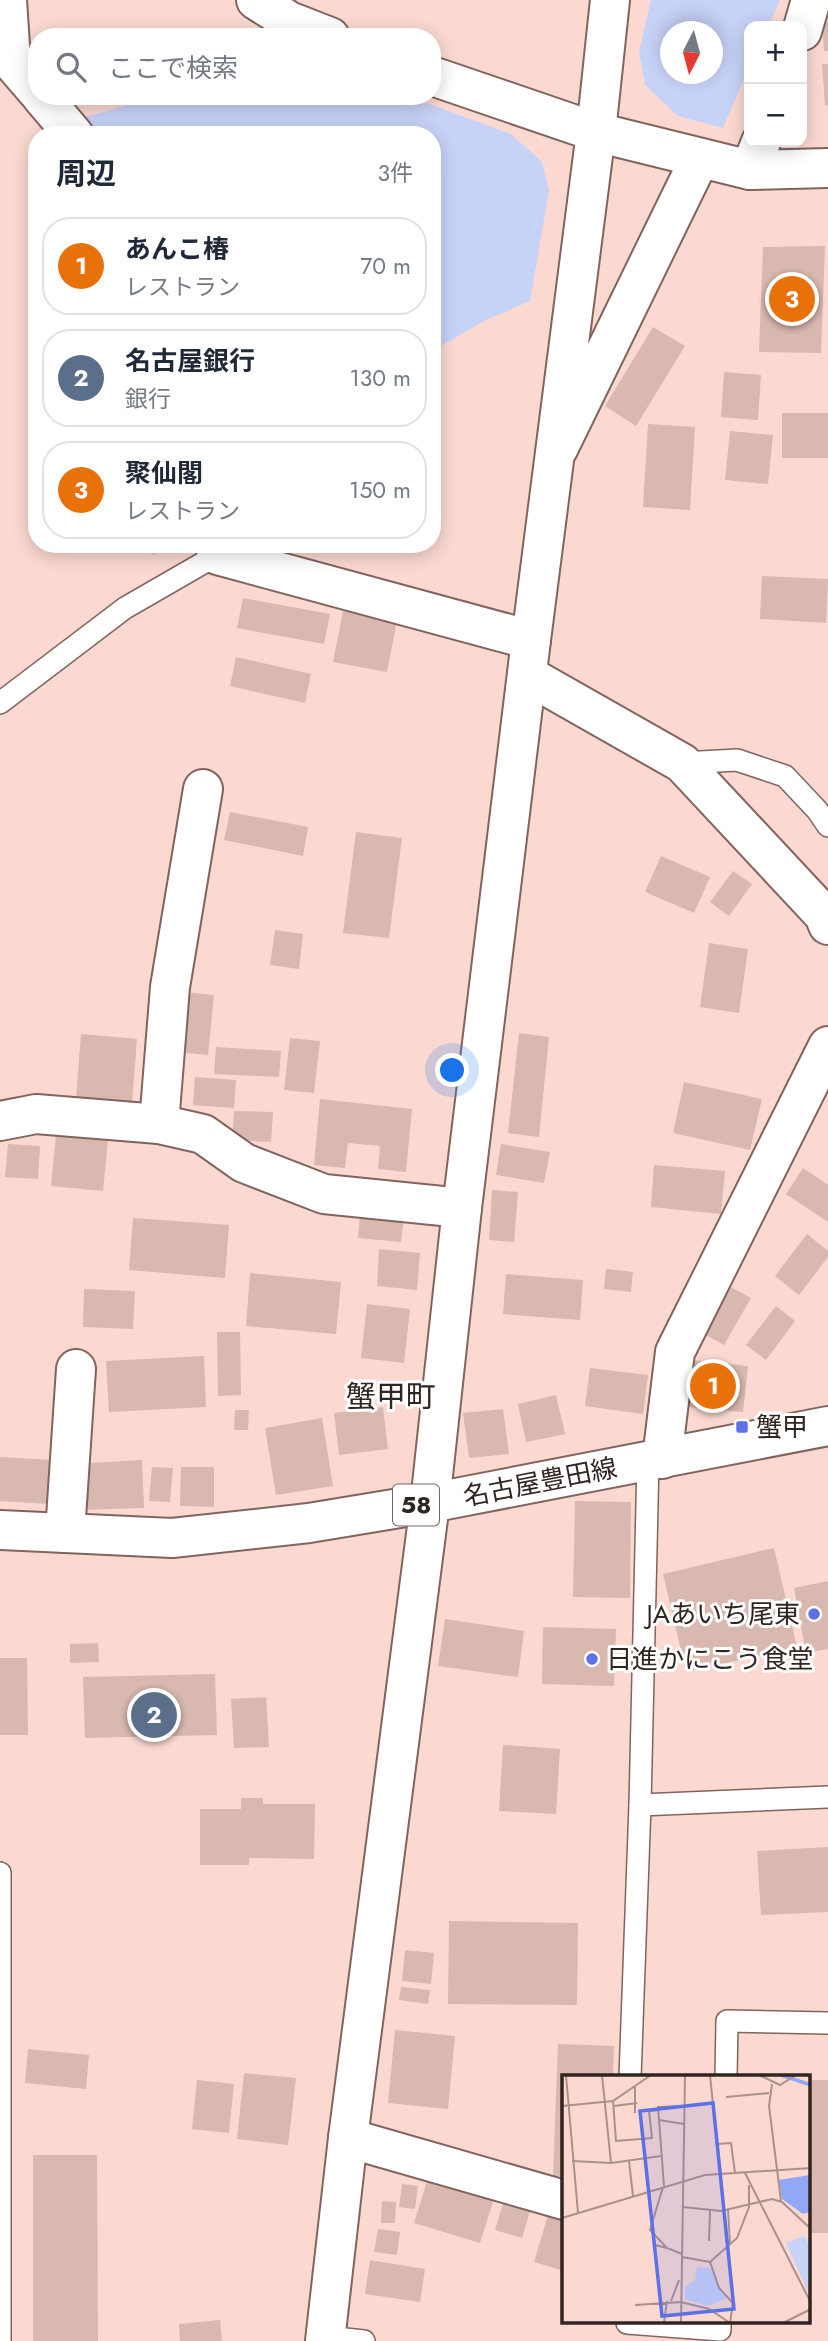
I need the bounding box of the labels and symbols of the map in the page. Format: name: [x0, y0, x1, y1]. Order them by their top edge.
north arrow: [660, 21, 723, 84]
pin: 3: [769, 273, 815, 325]
your location: [435, 1053, 469, 1087]
pin: 1: [690, 1360, 736, 1412]
district label: 蟹甲町: [346, 1375, 436, 1418]
place label: 蟹甲: [756, 1408, 808, 1446]
marker: 蟹甲: [734, 1419, 750, 1435]
street label: 名古屋豊田線: [460, 1448, 620, 1516]
road number: 58: [393, 1484, 439, 1526]
place label: JAあいち尾東: [644, 1595, 800, 1633]
marker: JAあいち尾東: [806, 1606, 822, 1622]
place label: 日進かにこう食堂: [606, 1640, 813, 1678]
marker: 日進かにこう食堂: [584, 1651, 600, 1667]
pin: 2: [131, 1689, 177, 1741]
inset map: [562, 2075, 810, 2324]

